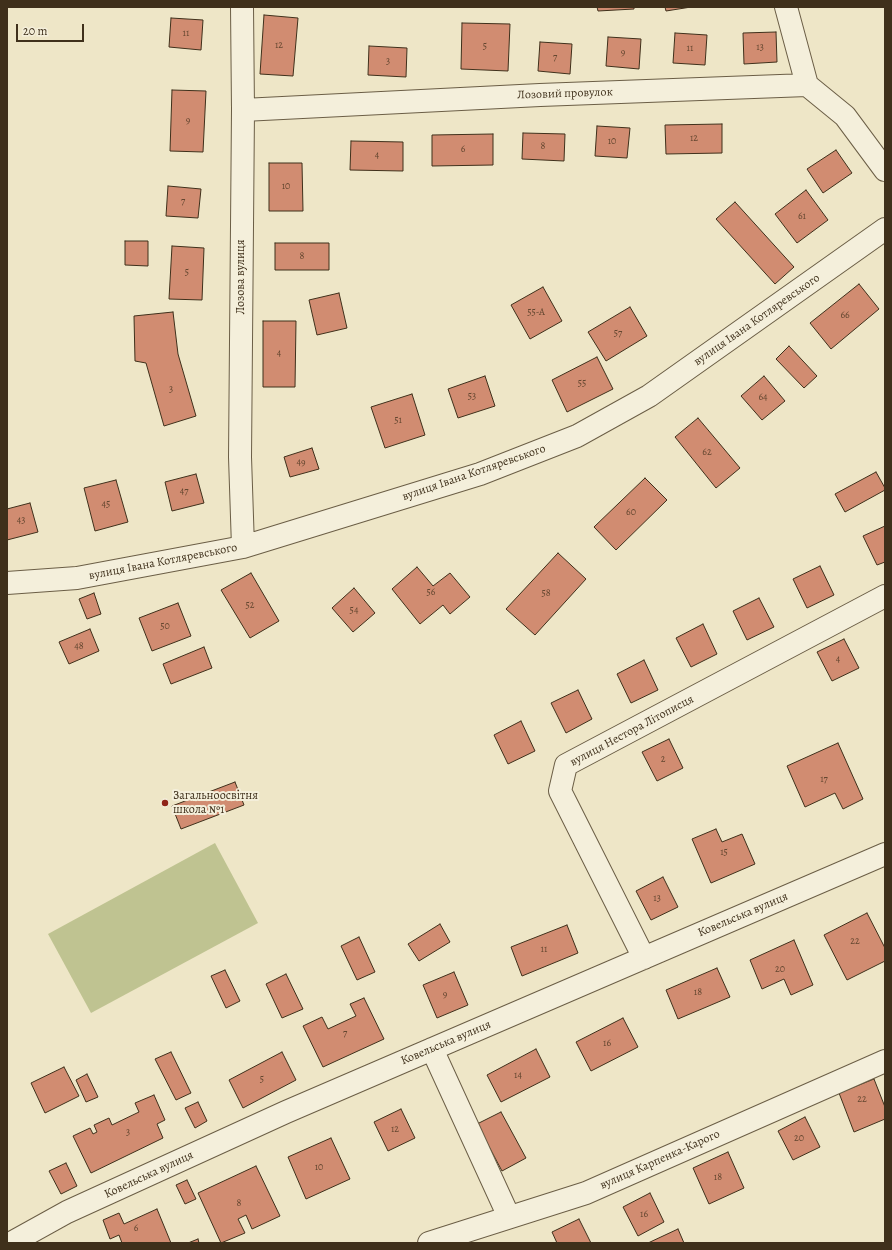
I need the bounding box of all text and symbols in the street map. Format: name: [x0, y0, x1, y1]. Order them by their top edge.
scale bar: [18, 16, 86, 42]
text: 20 m: [23, 23, 47, 39]
house number: 11: [183, 28, 189, 40]
house number: 12: [275, 40, 283, 52]
house number: 5: [483, 41, 487, 53]
house number: 13: [756, 42, 764, 54]
house number: 11: [687, 43, 693, 55]
house number: 9: [621, 47, 625, 59]
house number: 7: [553, 52, 557, 64]
house number: 3: [386, 56, 390, 68]
street label: Лозовий провулок: [517, 85, 613, 103]
house number: 9: [186, 115, 190, 127]
house number: 12: [690, 133, 698, 145]
house number: 10: [608, 136, 616, 148]
house number: 8: [541, 141, 545, 153]
house number: 6: [461, 144, 465, 156]
house number: 4: [375, 150, 379, 162]
house number: 10: [282, 181, 290, 193]
house number: 7: [181, 196, 185, 208]
house number: 61: [798, 211, 806, 223]
street label: Лозова вулиця: [234, 239, 248, 315]
house number: 8: [300, 251, 304, 263]
house number: 5: [185, 267, 189, 279]
street label: вулиця Івана Котляревського: [691, 271, 823, 369]
house number: 55-А: [527, 307, 545, 319]
house number: 66: [840, 310, 850, 322]
house number: 57: [614, 328, 622, 340]
house number: 4: [277, 348, 281, 360]
house number: 55: [578, 378, 586, 390]
house number: 3: [169, 384, 173, 396]
house number: 53: [468, 391, 476, 403]
house number: 64: [758, 392, 768, 404]
house number: 51: [394, 415, 402, 427]
street label: вулиця Івана Котляревського: [400, 442, 548, 504]
house number: 62: [702, 447, 712, 459]
house number: 49: [296, 457, 306, 469]
house number: 47: [180, 486, 188, 498]
house number: 45: [102, 499, 110, 511]
house number: 60: [626, 507, 636, 519]
house number: 43: [17, 515, 25, 527]
street label: вулиця Івана Котляревського: [88, 541, 238, 583]
house number: 56: [427, 587, 435, 599]
house number: 58: [541, 588, 551, 600]
house number: 52: [245, 600, 255, 612]
house number: 54: [350, 605, 358, 617]
house number: 50: [160, 621, 170, 633]
house number: 48: [74, 641, 84, 653]
house number: 4: [836, 654, 840, 666]
street label: вулиця Нестора Літописця: [568, 692, 696, 770]
house number: 2: [661, 754, 665, 766]
house number: 17: [820, 774, 828, 786]
place label: Загальноосвітня школа №1: [173, 789, 258, 817]
marker: Загальноосвітня школа №1: [160, 798, 170, 808]
house number: 15: [720, 847, 728, 859]
street label: Ковельська вулиця: [696, 889, 790, 941]
house number: 13: [653, 893, 661, 905]
house number: 22: [850, 936, 860, 948]
house number: 11: [541, 944, 547, 956]
house number: 20: [775, 964, 785, 976]
house number: 18: [694, 987, 702, 999]
house number: 9: [443, 989, 447, 1001]
street label: Ковельська вулиця: [399, 1017, 493, 1069]
house number: 7: [343, 1028, 347, 1040]
house number: 16: [603, 1038, 611, 1050]
house number: 14: [514, 1070, 522, 1082]
house number: 5: [260, 1074, 264, 1086]
house number: 22: [857, 1094, 867, 1106]
house number: 12: [391, 1124, 399, 1136]
house number: 3: [126, 1127, 130, 1139]
street label: вулиця Карпенка-Карого: [598, 1127, 722, 1193]
house number: 20: [794, 1133, 804, 1145]
street label: Ковельська вулиця: [102, 1148, 196, 1202]
house number: 10: [315, 1162, 323, 1174]
house number: 18: [714, 1172, 722, 1184]
house number: 8: [237, 1198, 241, 1210]
house number: 16: [640, 1209, 648, 1221]
house number: 6: [134, 1223, 138, 1235]

